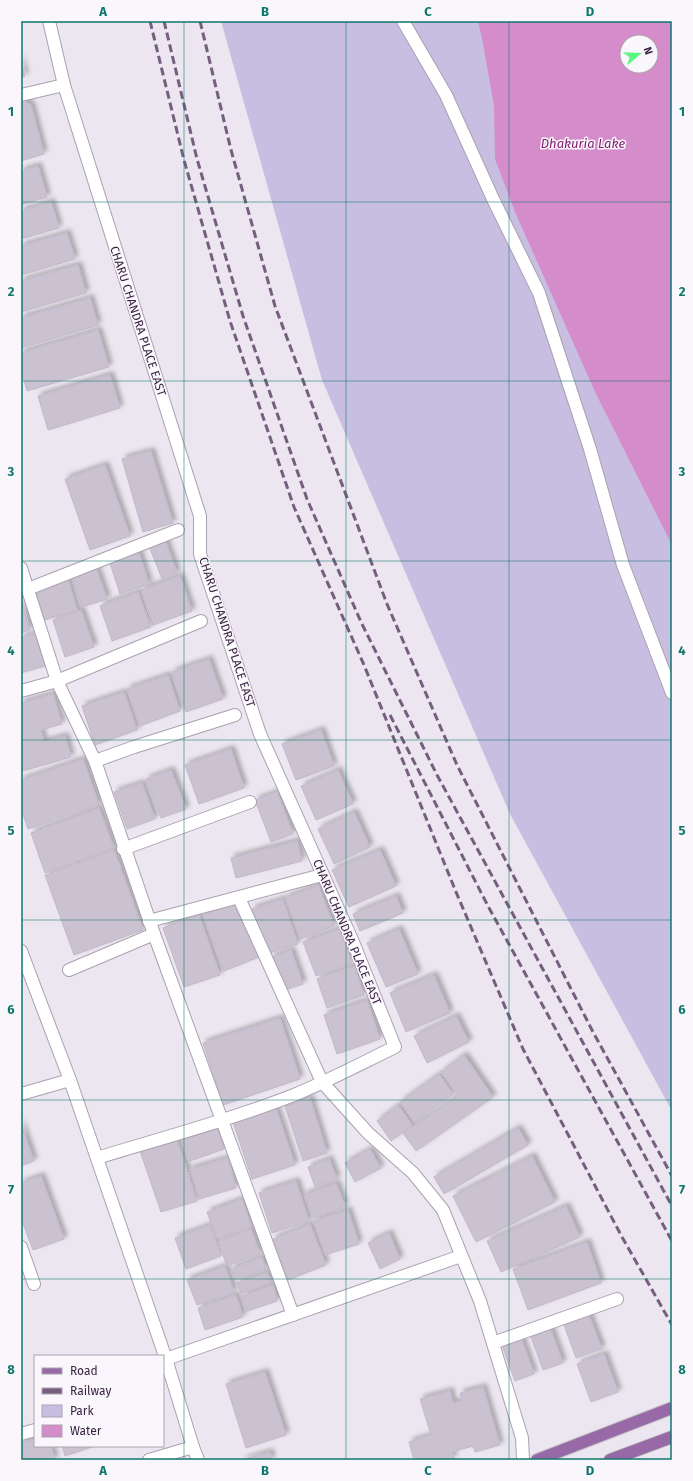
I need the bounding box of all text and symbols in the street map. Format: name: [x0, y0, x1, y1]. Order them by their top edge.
text: A: [98, 4, 107, 19]
text: B: [261, 4, 269, 19]
text: C: [424, 4, 432, 19]
text: D: [586, 4, 595, 19]
north arrow: [619, 34, 659, 74]
text: N: [641, 45, 655, 56]
text: 1: [8, 104, 14, 119]
text: 1: [679, 104, 685, 119]
water label: Dhakuria Lake: [541, 136, 626, 151]
street label: CHARU CHANDRA PLACE EAST: [107, 244, 169, 399]
text: 2: [8, 284, 15, 299]
text: 2: [679, 284, 686, 299]
text: 3: [7, 464, 15, 479]
text: 3: [678, 464, 686, 479]
street label: CHARU CHANDRA PLACE EAST: [196, 555, 258, 710]
text: 4: [7, 643, 15, 658]
text: 4: [678, 643, 686, 658]
text: 5: [8, 823, 15, 838]
text: 5: [679, 823, 686, 838]
street label: CHARU CHANDRA PLACE EAST: [310, 857, 384, 1008]
text: 6: [7, 1002, 15, 1017]
text: 6: [678, 1002, 686, 1017]
text: 7: [8, 1182, 14, 1197]
text: 7: [679, 1182, 685, 1197]
legend: [34, 1355, 164, 1447]
text: 8: [7, 1362, 15, 1377]
text: 8: [678, 1362, 686, 1377]
text: Road: [70, 1364, 98, 1378]
text: Railway: [70, 1384, 111, 1398]
text: Park: [70, 1404, 94, 1418]
text: Water: [70, 1424, 102, 1438]
text: A: [98, 1463, 107, 1478]
text: B: [261, 1463, 269, 1478]
text: C: [424, 1463, 432, 1478]
text: D: [586, 1463, 595, 1478]

